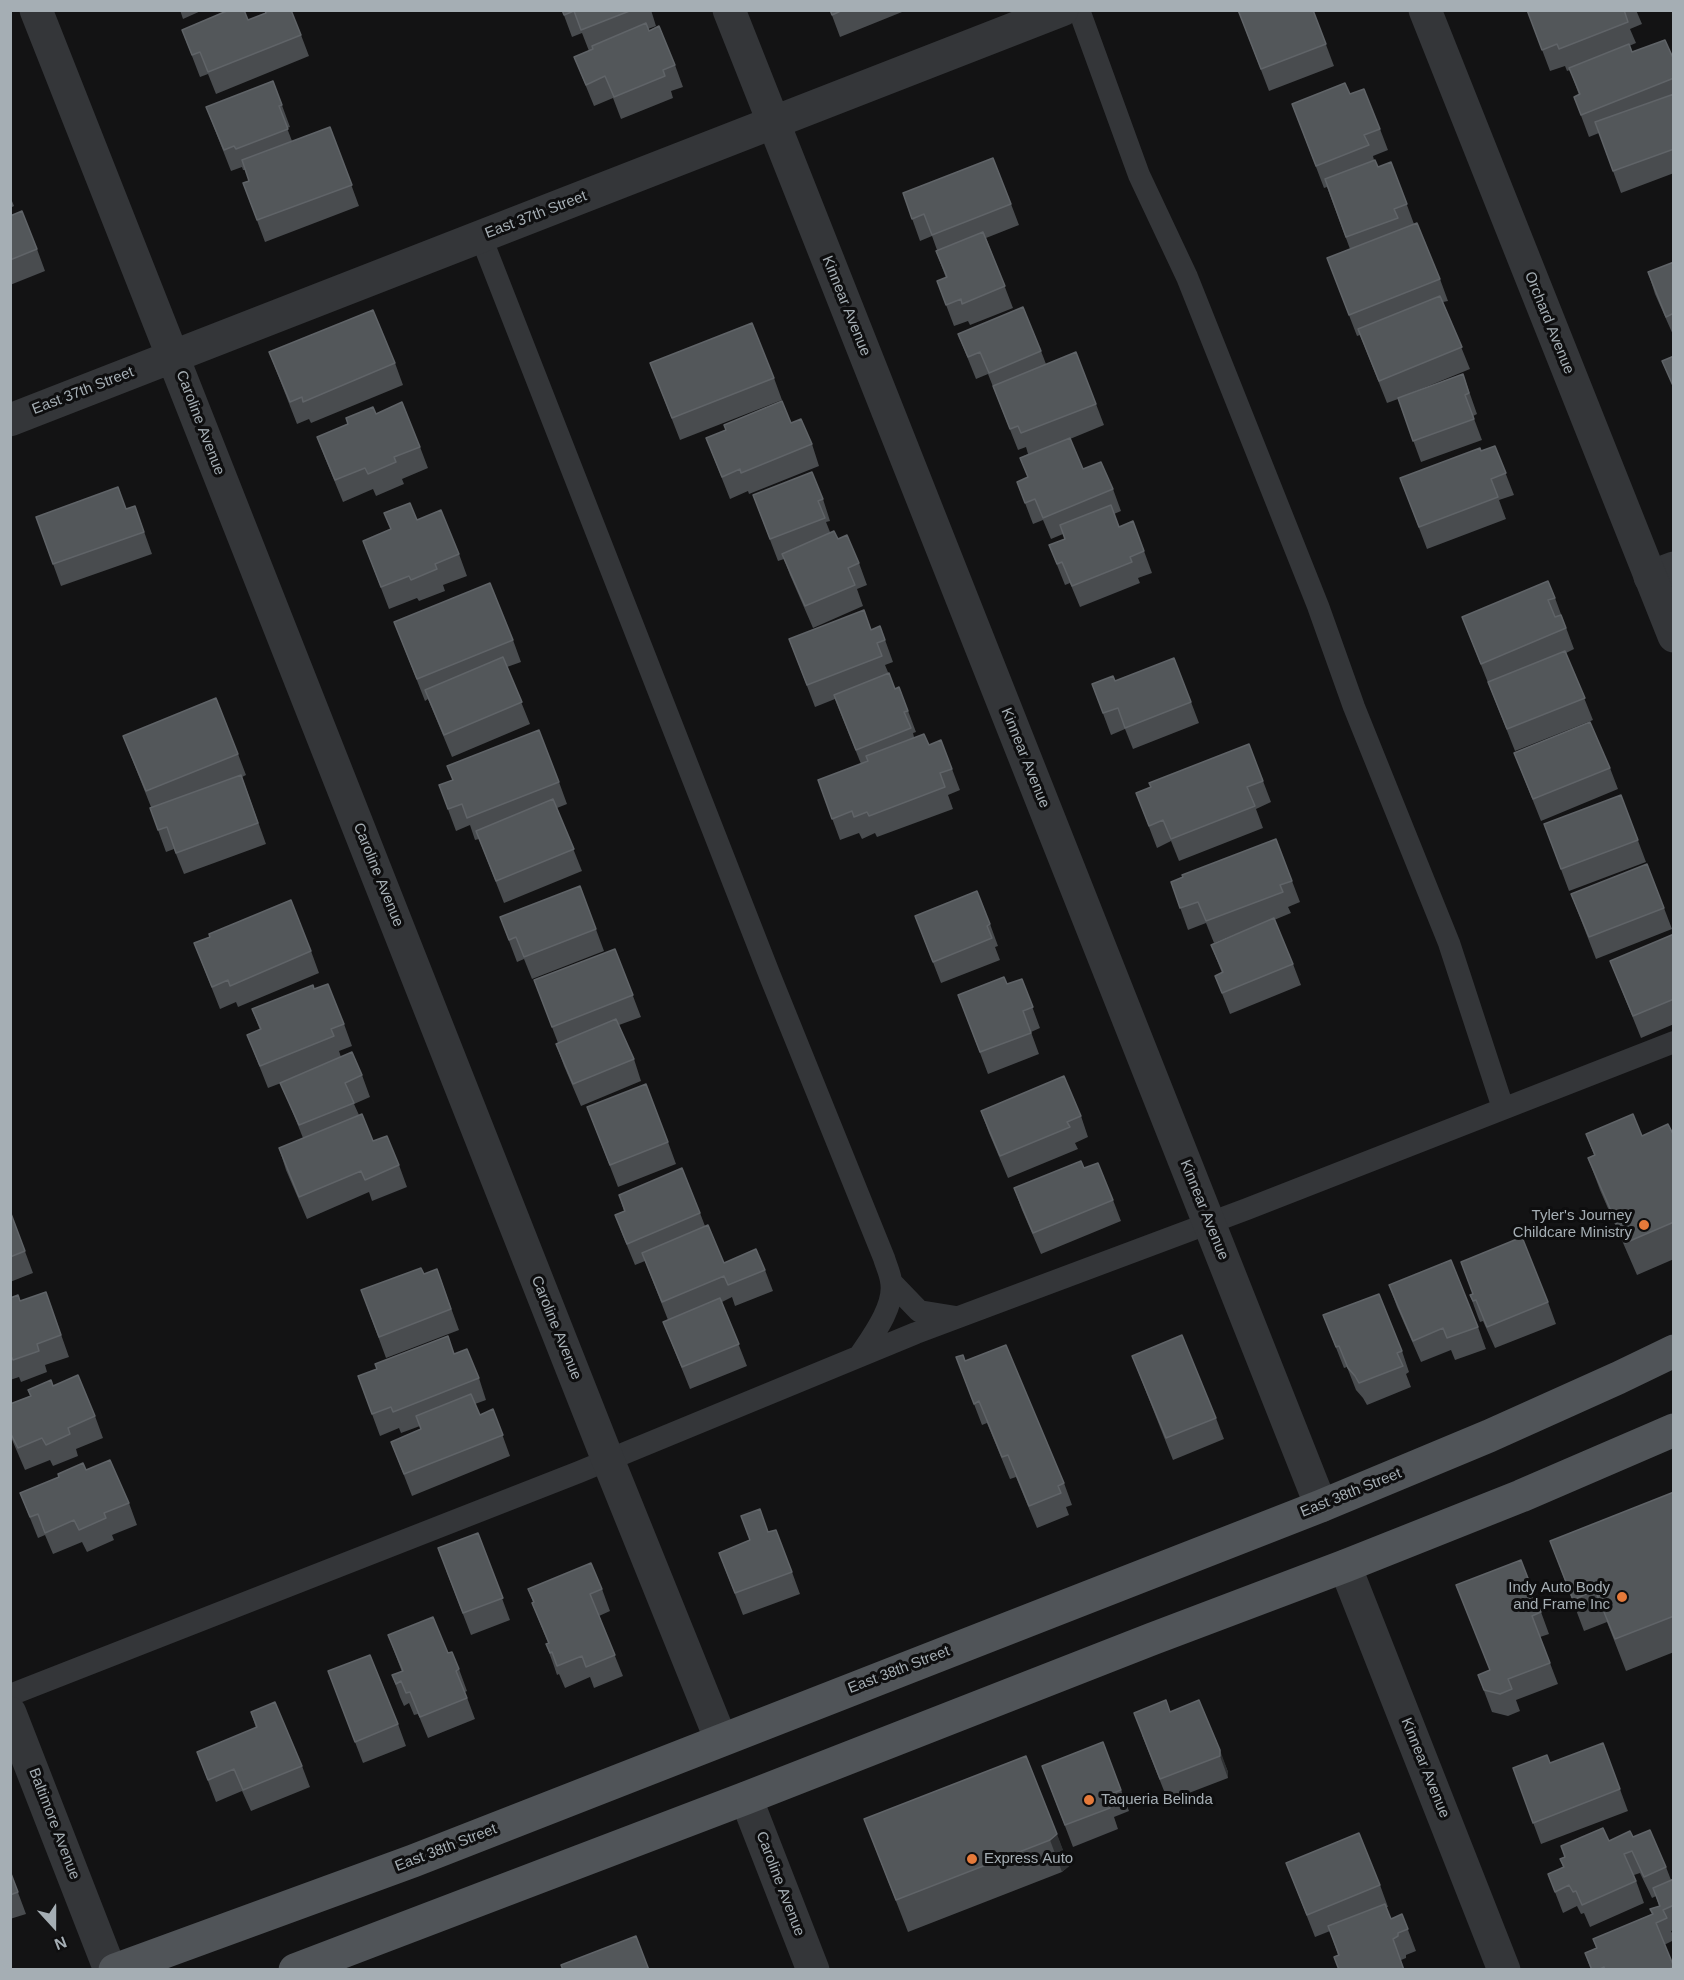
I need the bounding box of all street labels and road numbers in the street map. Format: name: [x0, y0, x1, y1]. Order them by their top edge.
street label: East 37th Street: [483, 187, 589, 243]
street label: Kinnear Avenue: [818, 253, 874, 359]
street label: Orchard Avenue: [1520, 269, 1578, 377]
street label: East 37th Street: [30, 363, 136, 419]
street label: Caroline Avenue: [172, 368, 228, 478]
street label: Kinnear Avenue: [997, 705, 1053, 811]
street label: Caroline Avenue: [349, 820, 407, 930]
street label: Kinnear Avenue: [1176, 1157, 1232, 1263]
street label: Caroline Avenue: [527, 1273, 585, 1383]
street label: East 38th Street: [1298, 1465, 1404, 1521]
street label: East 38th Street: [846, 1642, 952, 1698]
street label: Kinnear Avenue: [1397, 1715, 1453, 1821]
street label: Baltimore Avenue: [24, 1766, 84, 1882]
street label: East 38th Street: [393, 1820, 499, 1876]
street label: Caroline Avenue: [752, 1829, 808, 1939]

